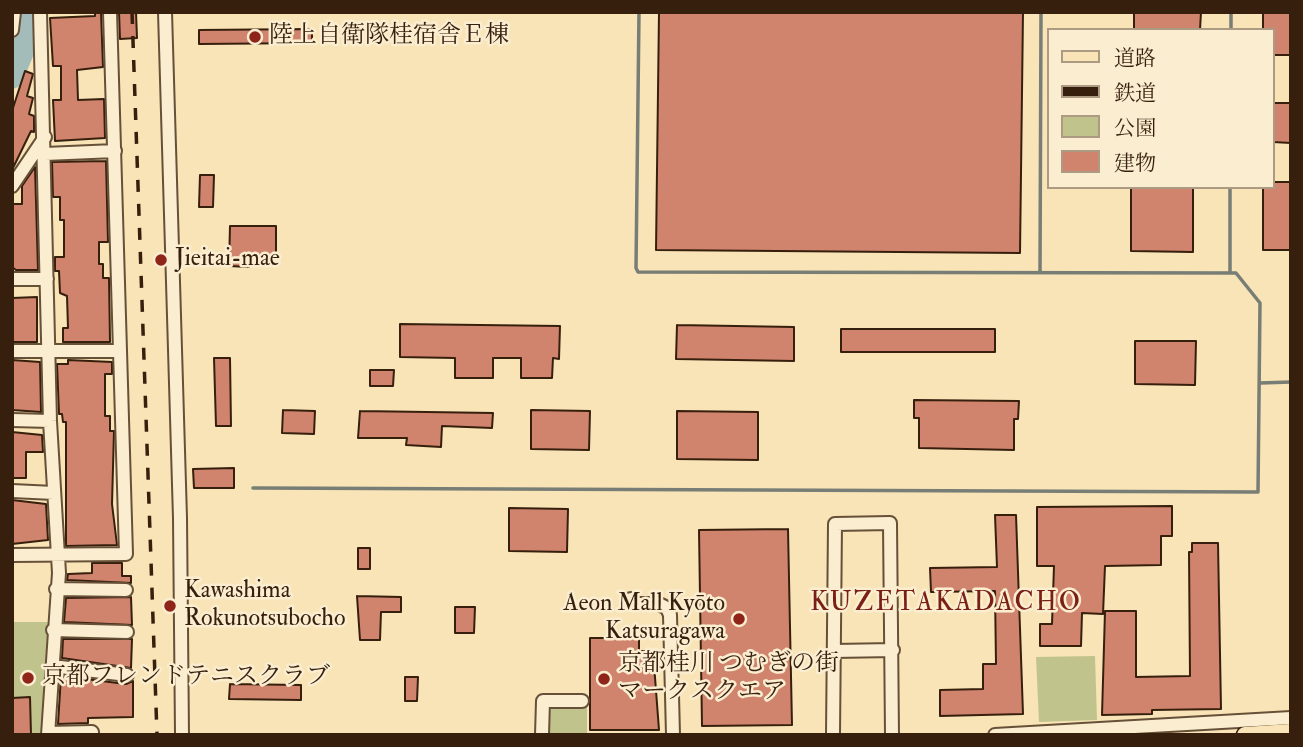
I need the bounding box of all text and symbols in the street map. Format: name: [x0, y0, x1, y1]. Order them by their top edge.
place label: 陸上自衛隊桂宿舎Ｅ棟: [269, 23, 509, 51]
legend: [1048, 28, 1275, 189]
marker: 陸上自衛隊桂宿舎Ｅ棟: [247, 29, 263, 45]
text: 道路: [1114, 45, 1156, 72]
text: 鉄道: [1114, 80, 1156, 107]
text: 公園: [1114, 115, 1156, 142]
text: 建物: [1114, 150, 1156, 177]
place label: Jieitai-mae: [175, 246, 280, 274]
marker: Jieitai-mae: [153, 252, 169, 268]
place label: Kawashima Rokunotsubocho: [184, 578, 345, 634]
district label: KUZETAKADACHO: [812, 588, 1080, 620]
place label: Aeon Mall Kyōto Katsuragawa: [563, 591, 725, 647]
marker: Kawashima Rokunotsubocho: [162, 598, 178, 614]
marker: Aeon Mall Kyōto Katsuragawa: [731, 611, 747, 627]
place label: 京都桂川 つむぎの街 マークスクエア: [618, 651, 839, 707]
place label: 京都フレンドテニスクラブ: [42, 664, 330, 692]
marker: 京都フレンドテニスクラブ: [20, 670, 36, 686]
marker: 京都桂川 つむぎの街 マークスクエア: [596, 671, 612, 687]

